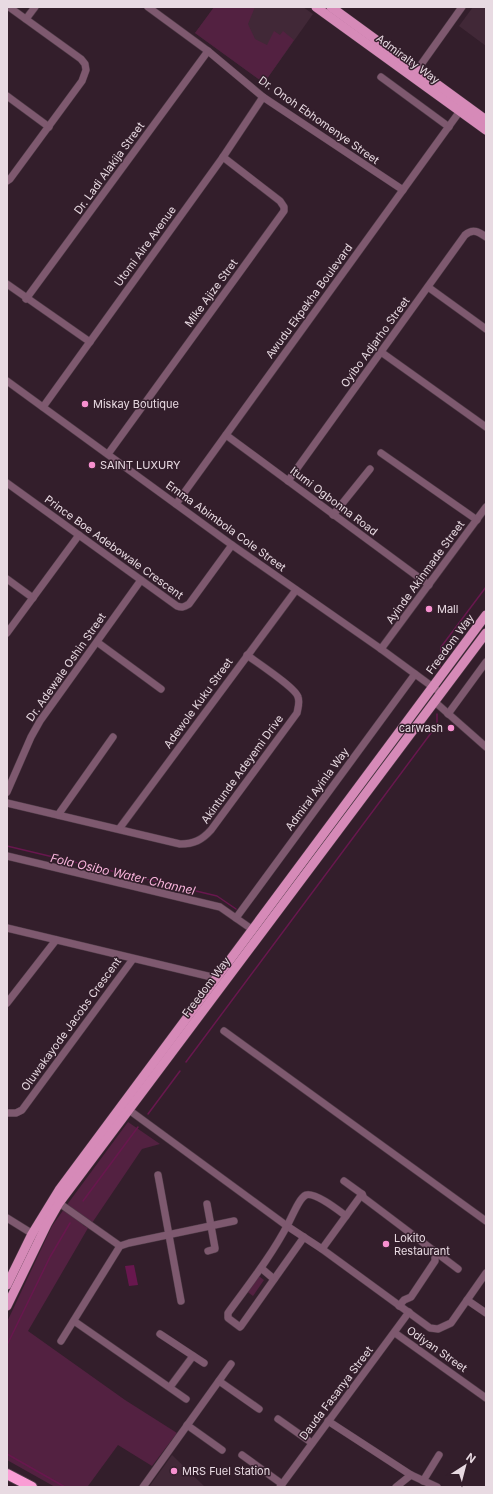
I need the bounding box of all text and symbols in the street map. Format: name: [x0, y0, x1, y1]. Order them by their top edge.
street label: Admiralty Way: [373, 31, 443, 87]
street label: Dr. Onoh Ebhomenye Street: [256, 73, 382, 167]
street label: Dr. Ladi Alakija Street: [71, 119, 147, 217]
street label: Utomi Aire Avenue: [111, 203, 179, 289]
street label: Awudu Ekpekha Boulevard: [263, 241, 355, 361]
street label: Mike Ajize Stret: [182, 256, 241, 330]
street label: Oyibo Adjarho Street: [337, 294, 413, 390]
place label: Miskay Boutique: [93, 397, 179, 411]
marker: Miskay Boutique: [80, 399, 90, 409]
place label: SAINT LUXURY: [100, 458, 181, 472]
marker: SAINT LUXURY: [87, 460, 97, 470]
street label: Itumi Ogbonna Road: [287, 464, 381, 538]
street label: Emma Abimbola Cole Street: [163, 478, 289, 574]
street label: Prince Boe Adebowale Crescent: [42, 492, 186, 602]
street label: Ayinde Akinmade Street: [383, 517, 467, 626]
place label: Mall: [437, 602, 458, 616]
marker: Mall: [424, 604, 434, 614]
street label: Dr. Adewale Oshin Street: [23, 610, 109, 724]
street label: Freedom Way: [423, 611, 477, 677]
street label: Adewole Kuku Street: [161, 655, 236, 751]
street label: Akintunde Adeyemi Drive: [198, 712, 286, 826]
place label: carwash: [399, 721, 443, 735]
marker: carwash: [446, 723, 456, 733]
street label: Admiral Ayinla Way: [282, 745, 352, 833]
water label: Fola Osibo Water Channel: [49, 850, 197, 898]
street label: Oluwakayode Jacobs Crescent: [18, 954, 124, 1093]
street label: Freedom Way: [179, 954, 233, 1020]
place label: Lokito Restaurant: [394, 1231, 450, 1258]
marker: Lokito Restaurant: [381, 1239, 391, 1249]
street label: Odiyan Street: [404, 1323, 470, 1375]
street label: Dauda Fasanya Street: [296, 1343, 376, 1443]
north arrow: [445, 1446, 485, 1486]
text: N: [463, 1450, 478, 1466]
place label: MRS Fuel Station: [182, 1464, 270, 1478]
marker: MRS Fuel Station: [169, 1466, 179, 1476]

